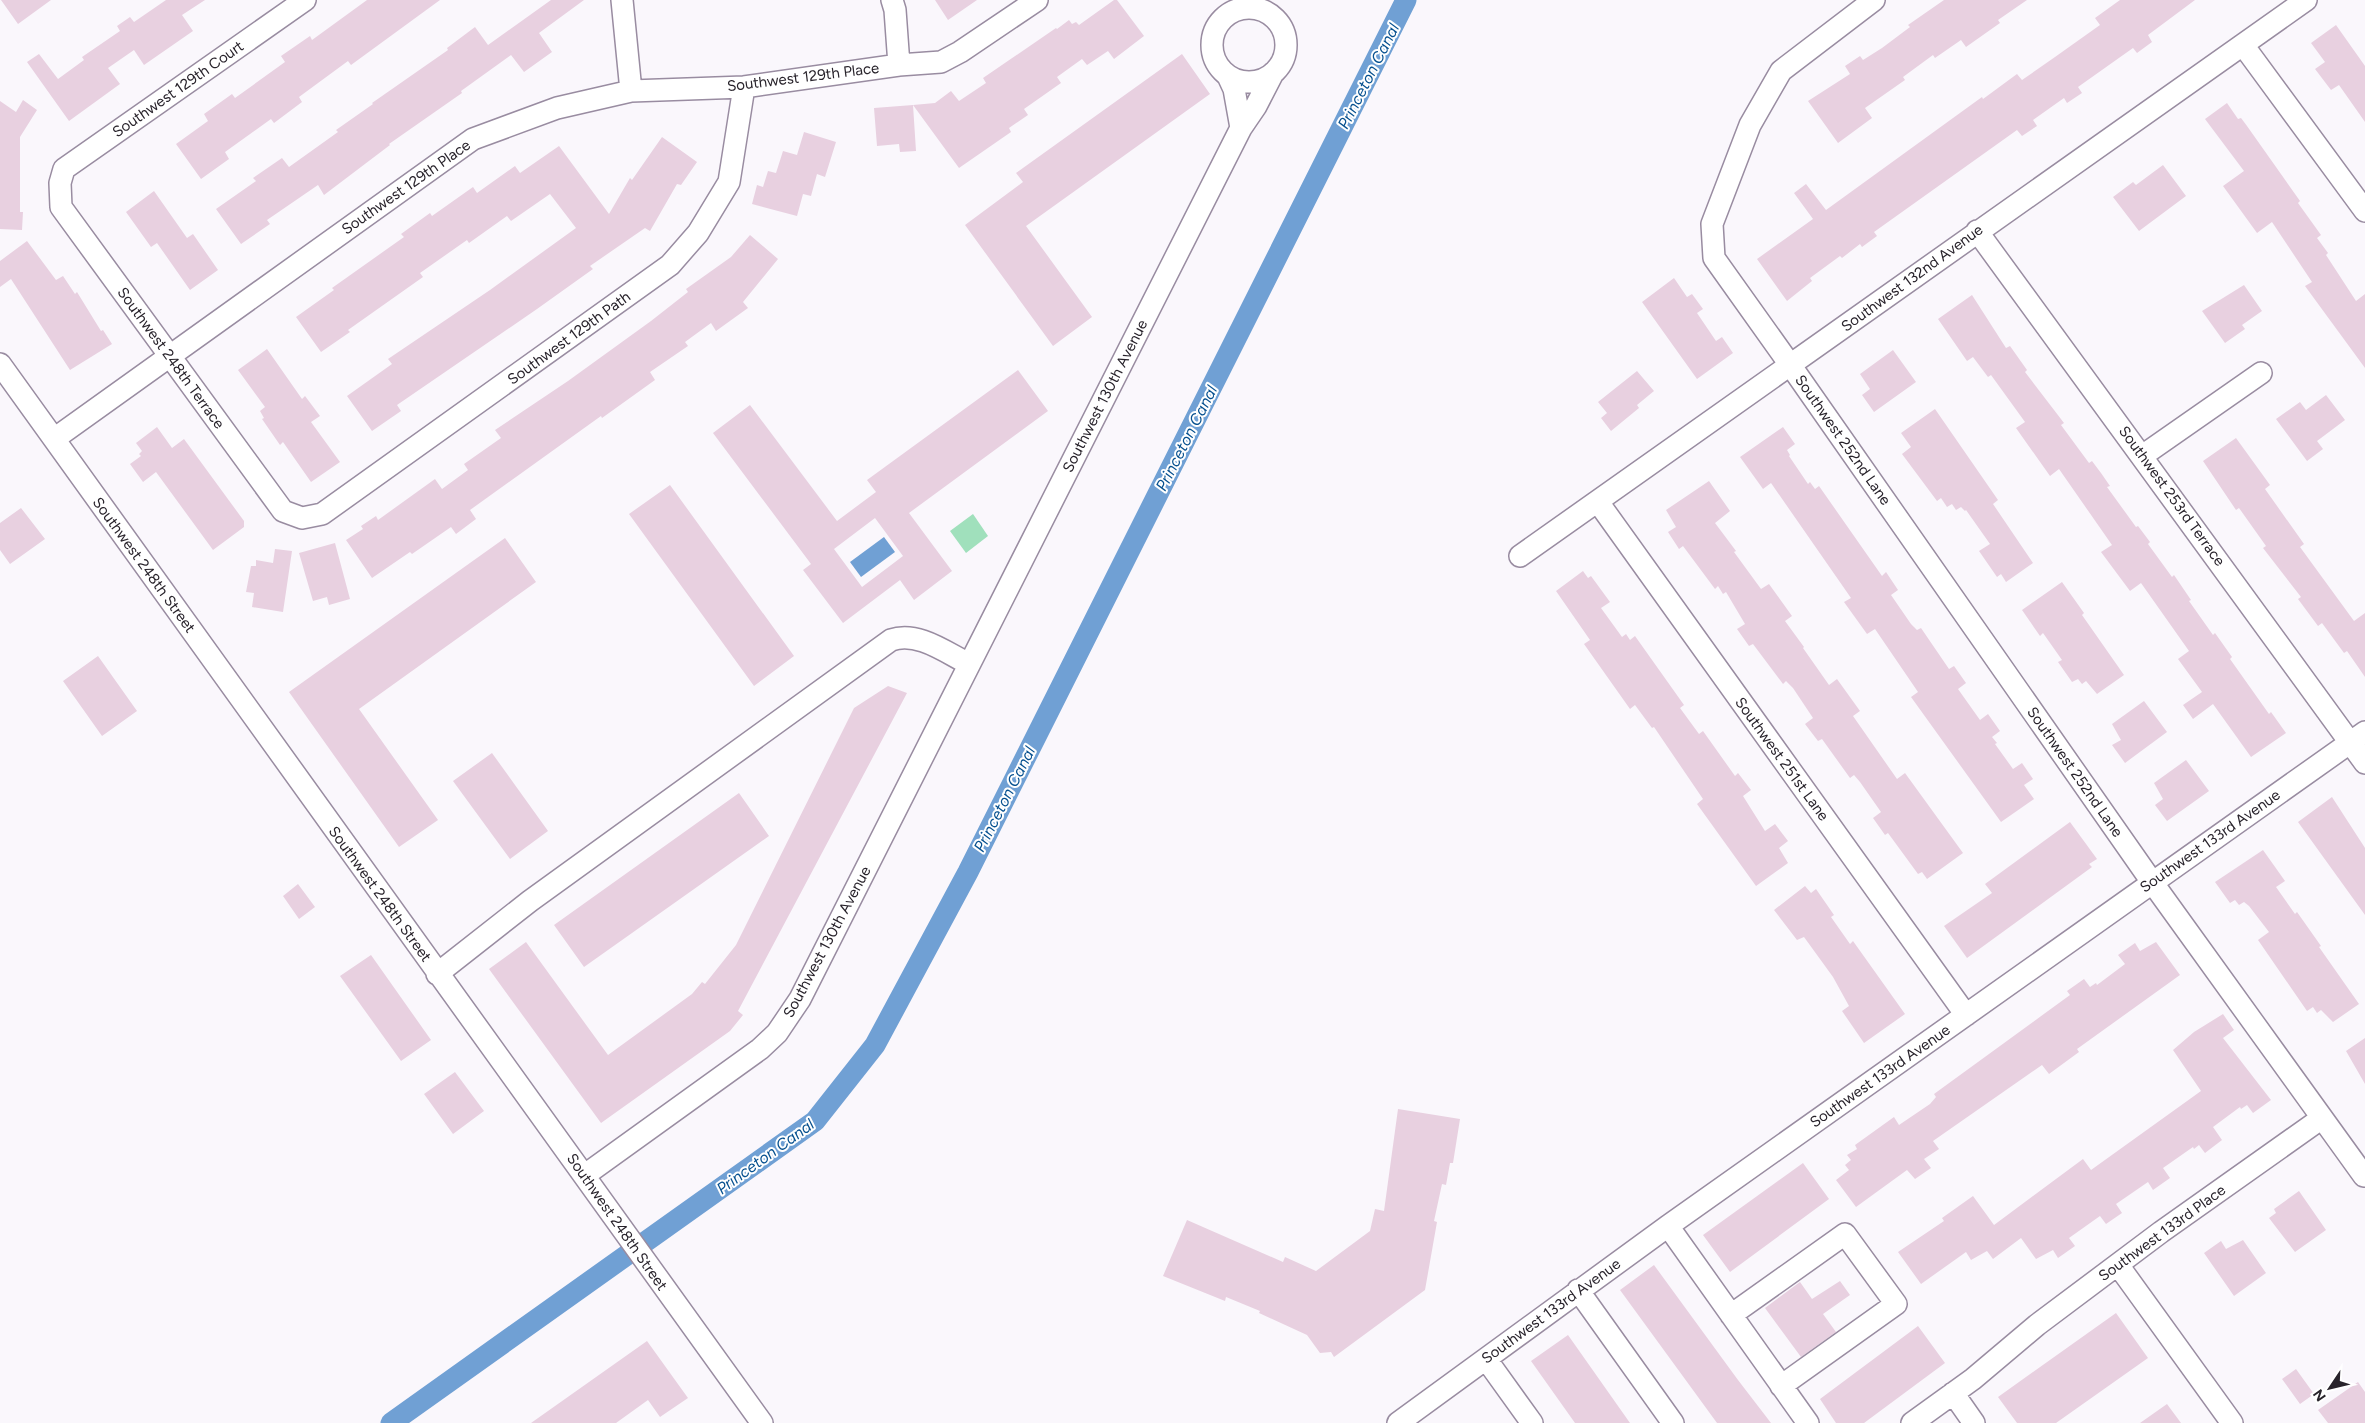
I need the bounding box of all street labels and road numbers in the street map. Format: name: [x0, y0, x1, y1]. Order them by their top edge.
street label: Southwest 129th Court: [109, 37, 247, 141]
street label: Southwest 129th Place: [726, 59, 880, 95]
street label: Southwest 129th Place: [338, 136, 474, 238]
street label: Southwest 132nd Avenue: [1838, 221, 1986, 335]
street label: Southwest 248th Terrace: [114, 284, 228, 432]
street label: Southwest 129th Path: [504, 287, 634, 389]
street label: Southwest 130th Avenue: [1059, 317, 1151, 475]
street label: Southwest 252nd Lane: [1791, 372, 1895, 508]
street label: Southwest 253rd Terrace: [2115, 422, 2229, 570]
street label: Southwest 248th Street: [89, 494, 199, 636]
street label: Southwest 251st Lane: [1731, 694, 1833, 824]
street label: Southwest 252nd Lane: [2023, 704, 2127, 840]
street label: Southwest 133rd Avenue: [2136, 786, 2284, 896]
street label: Southwest 248th Street: [325, 823, 435, 965]
street label: Southwest 130th Avenue: [779, 863, 875, 1021]
street label: Southwest 133rd Avenue: [1806, 1021, 1954, 1131]
street label: Southwest 248th Street: [563, 1150, 671, 1294]
street label: Southwest 133rd Place: [2095, 1181, 2229, 1285]
street label: Southwest 133rd Avenue: [1478, 1255, 1624, 1367]

